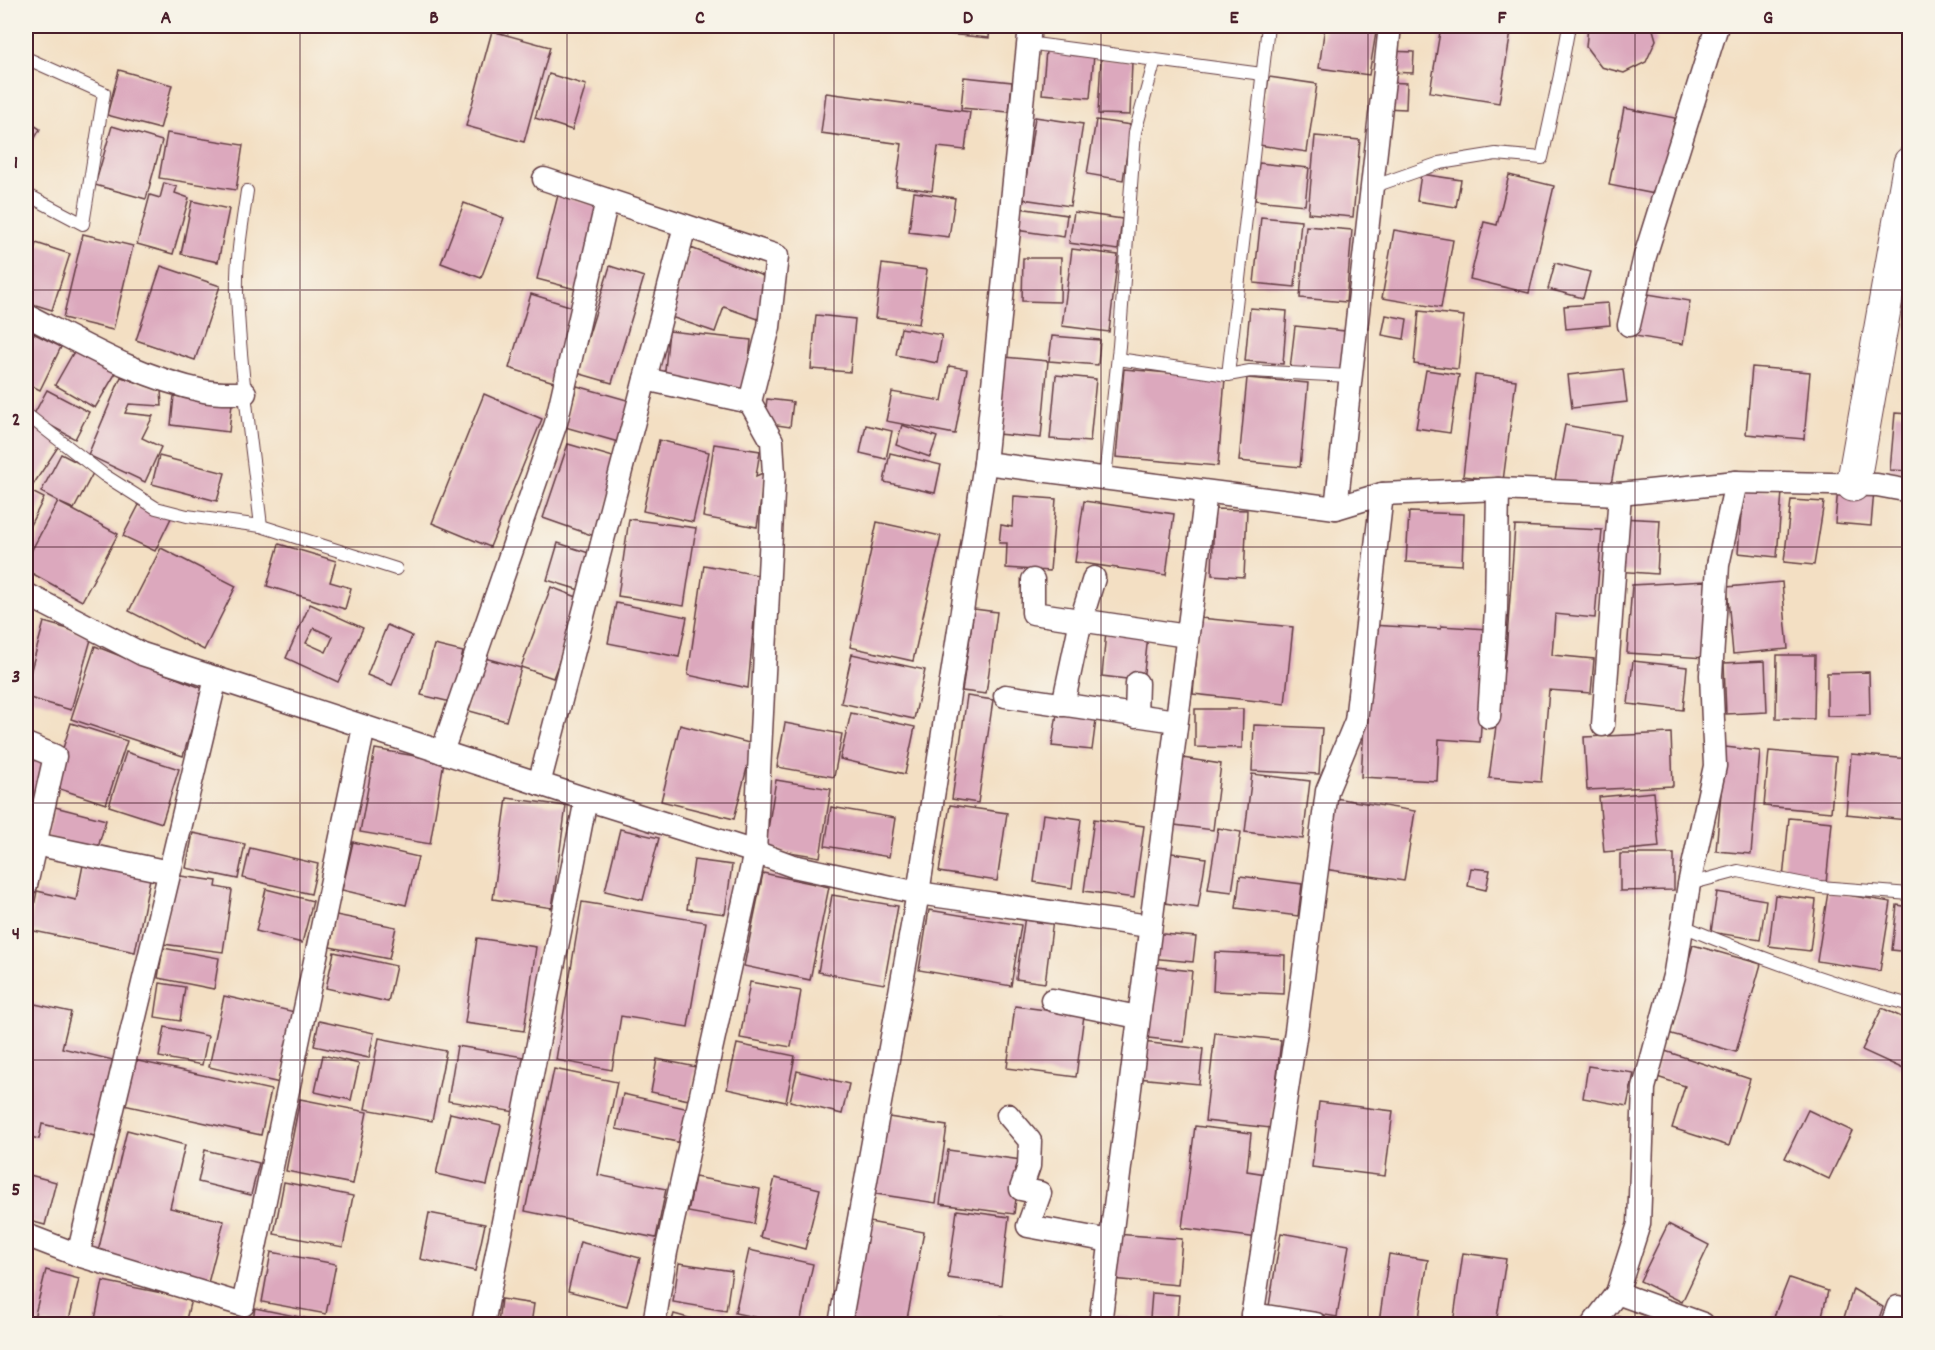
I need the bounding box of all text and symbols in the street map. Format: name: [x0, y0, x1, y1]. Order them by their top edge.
text: A: [161, 5, 172, 33]
text: B: [429, 5, 439, 33]
text: C: [695, 5, 705, 33]
text: D: [963, 5, 974, 33]
text: E: [1229, 5, 1239, 33]
text: F: [1498, 5, 1508, 33]
text: G: [1763, 5, 1773, 33]
text: 1: [14, 150, 18, 178]
text: 2: [12, 407, 20, 435]
text: 3: [12, 664, 20, 692]
text: 4: [12, 921, 20, 949]
text: 5: [11, 1177, 21, 1205]

